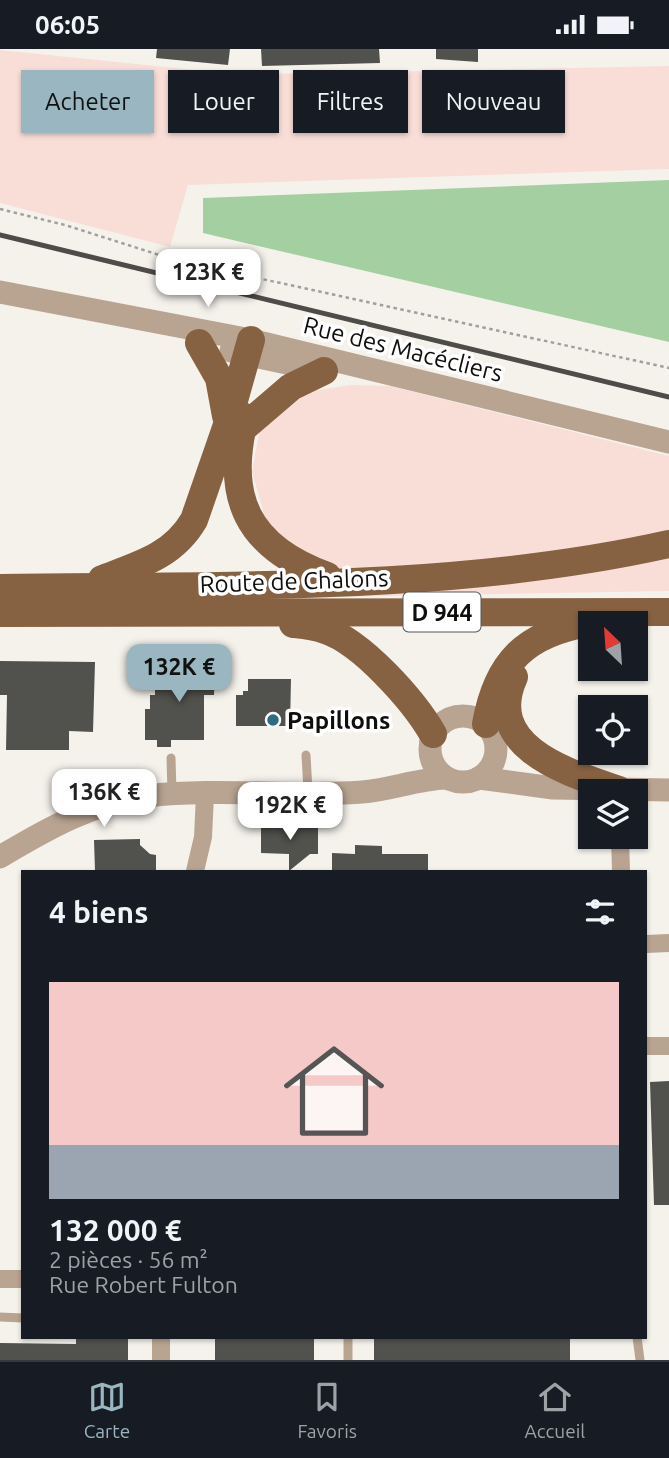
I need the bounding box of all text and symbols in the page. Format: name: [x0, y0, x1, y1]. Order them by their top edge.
text: 06:05: [35, 10, 100, 39]
chip: Acheter: [21, 70, 154, 133]
chip: Louer: [168, 70, 279, 133]
chip: Filtres: [293, 70, 408, 133]
chip: Nouveau: [422, 70, 565, 133]
pin: 123K €: [151, 250, 265, 309]
text: 123K €: [172, 259, 244, 284]
street label: Rue des Macécliers: [301, 311, 505, 387]
street label: Route de Chalons: [199, 564, 389, 598]
road number: D 944: [404, 593, 480, 631]
north arrow: [578, 611, 648, 681]
map controls: [578, 611, 648, 849]
pin: 132K €: [122, 645, 236, 704]
text: 132K €: [143, 654, 215, 679]
button: locate: [578, 695, 648, 765]
place label: Papillons: [287, 707, 390, 734]
marker: Papillons: [265, 712, 281, 728]
pin: 136K €: [47, 769, 161, 829]
text: 136K €: [68, 779, 140, 804]
button: layers: [578, 779, 648, 849]
pin: 192K €: [233, 783, 347, 842]
text: 192K €: [254, 792, 326, 817]
icon: filters: [581, 893, 619, 931]
text: 4 biens: [49, 895, 148, 929]
icon: home: [271, 1028, 397, 1154]
text: 132 000 €: [49, 1213, 182, 1247]
text: 2 pièces · 56 m²: [49, 1247, 208, 1272]
text: Rue Robert Fulton: [49, 1272, 238, 1297]
tab: Carte: [84, 1378, 130, 1442]
tab: Favoris: [298, 1378, 357, 1442]
tab: Accueil: [524, 1378, 585, 1442]

